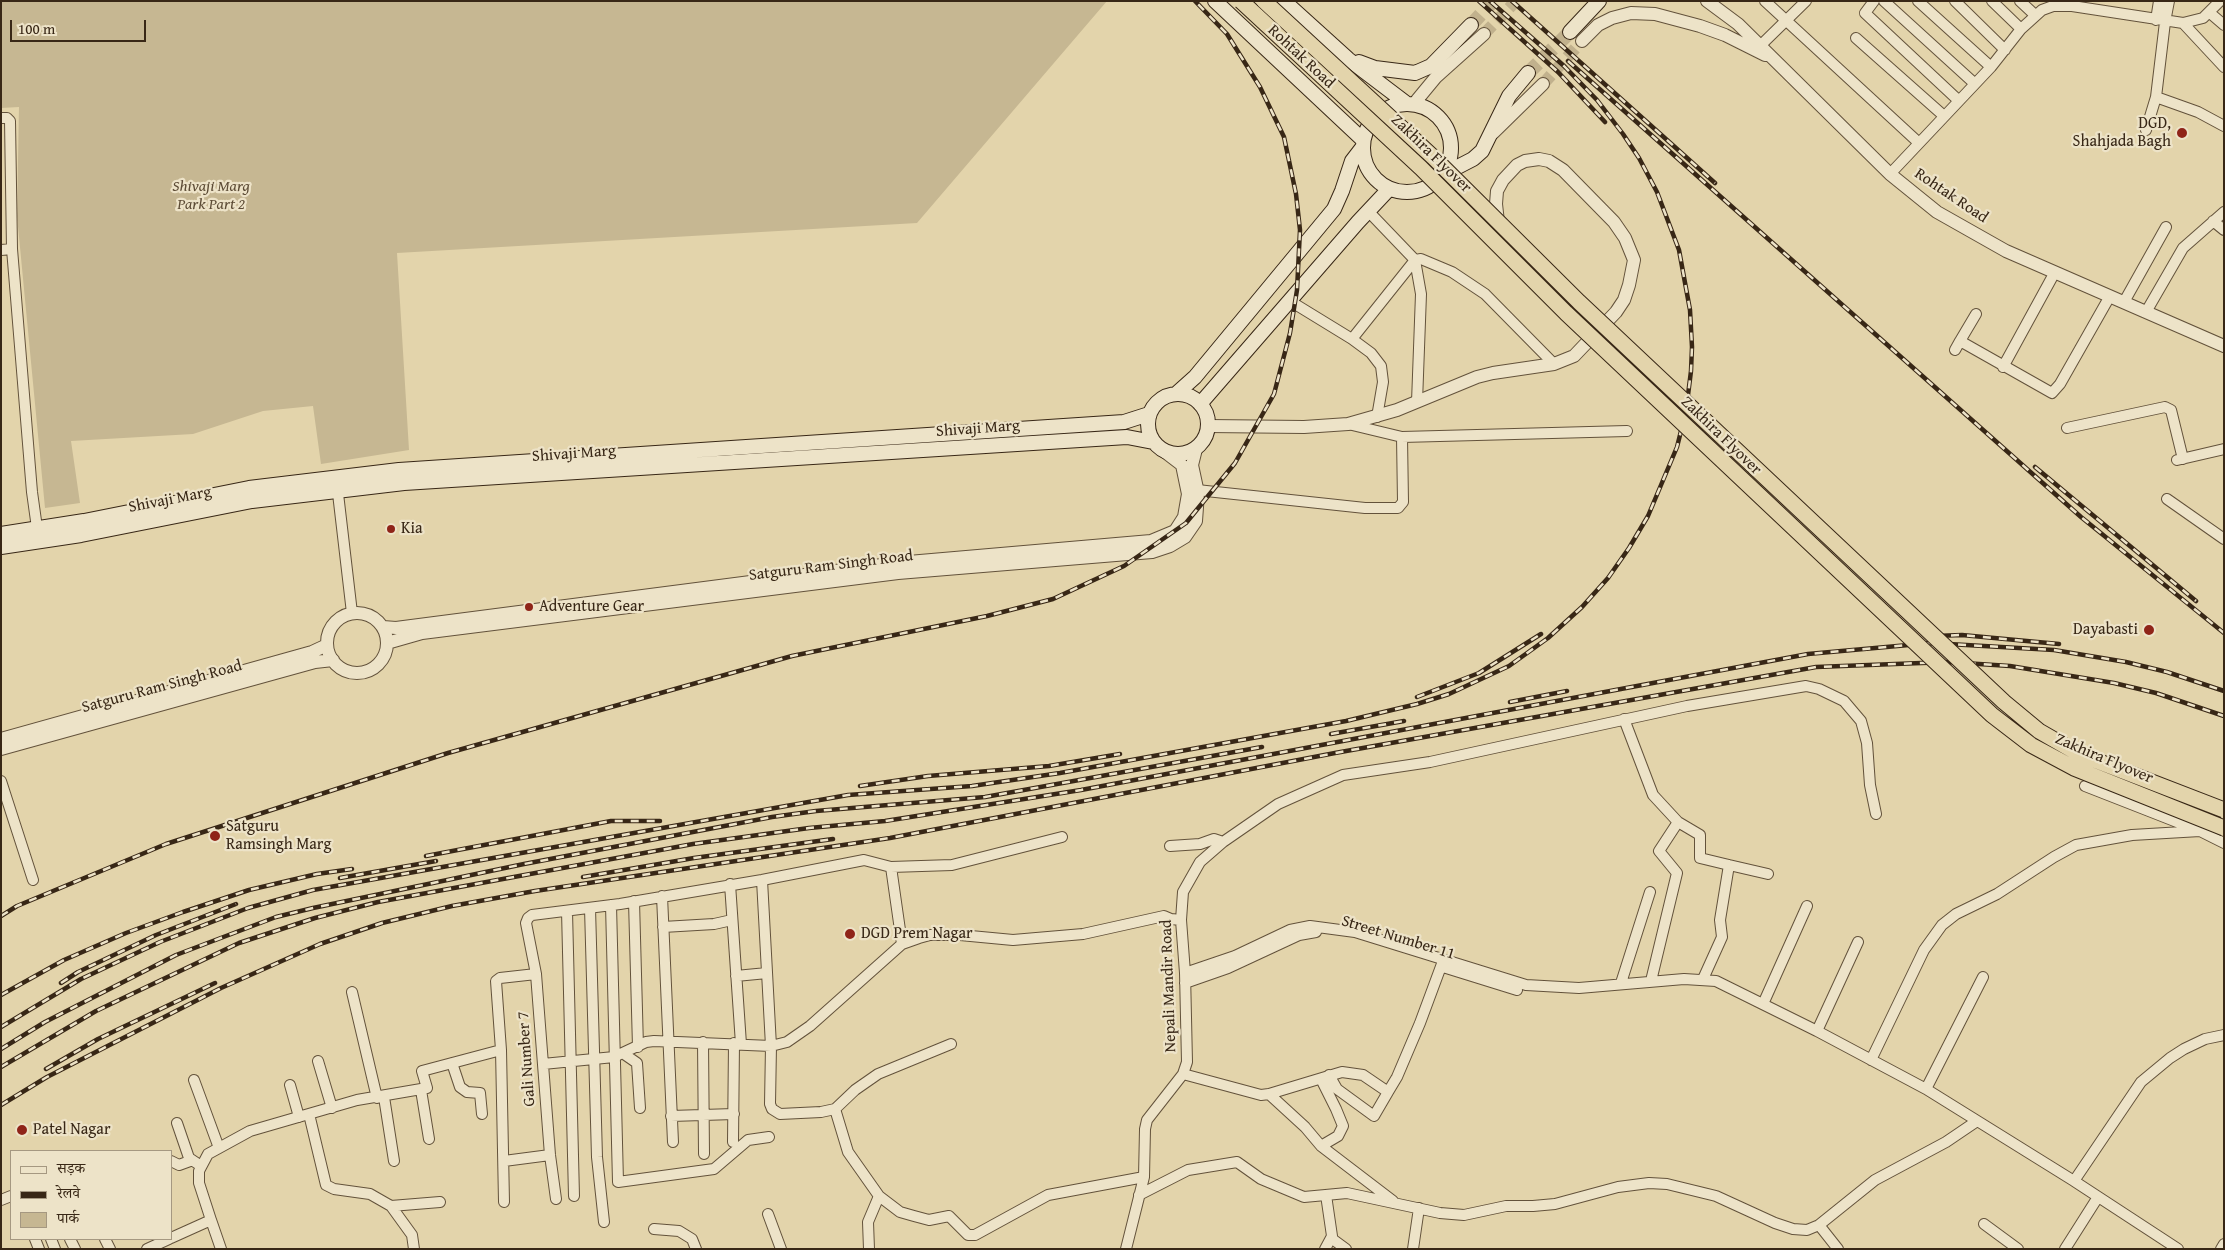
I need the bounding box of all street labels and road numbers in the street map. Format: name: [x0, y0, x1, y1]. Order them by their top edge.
street label: Rohtak Road: [1263, 21, 1339, 93]
street label: Zakhira Flyover: [1387, 111, 1475, 197]
street label: Rohtak Road: [1911, 164, 1991, 228]
street label: Zakhira Flyover: [1677, 393, 1765, 479]
street label: Shivaji Marg: [935, 416, 1021, 442]
street label: Shivaji Marg: [531, 441, 617, 467]
street label: Shivaji Marg: [127, 483, 213, 517]
street label: Satguru Ram Singh Road: [748, 546, 914, 586]
street label: Satguru Ram Singh Road: [80, 656, 244, 718]
street label: Zakhira Flyover: [2052, 730, 2156, 788]
street label: Street Number 11: [1339, 912, 1457, 964]
street label: Nepali Mandir Road: [1157, 919, 1181, 1053]
street label: Gali Number 7: [514, 1011, 540, 1107]

